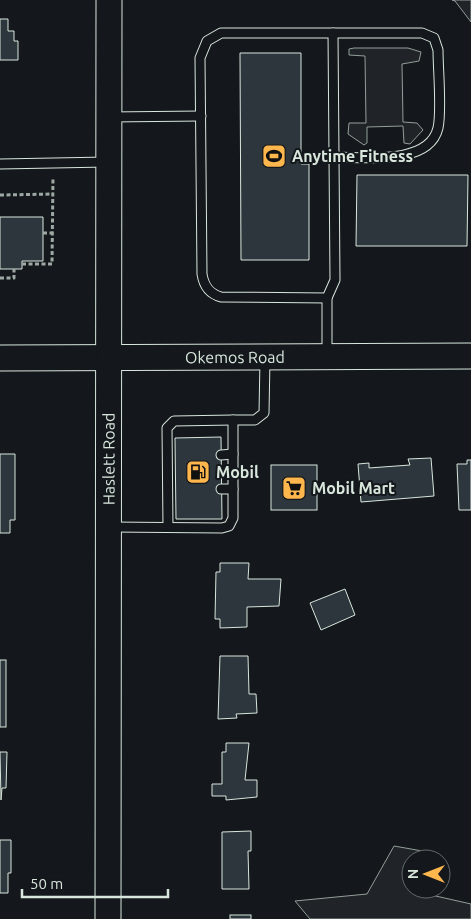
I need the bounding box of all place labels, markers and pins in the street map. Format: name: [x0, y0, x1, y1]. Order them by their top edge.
sports icon: Anytime Fitness: [261, 143, 287, 169]
place label: Anytime Fitness: [292, 147, 413, 165]
fuel station icon: Mobil: [185, 459, 211, 485]
place label: Mobil: [216, 463, 259, 481]
supermarket icon: Mobil Mart: [281, 475, 307, 501]
place label: Mobil Mart: [312, 479, 395, 497]

